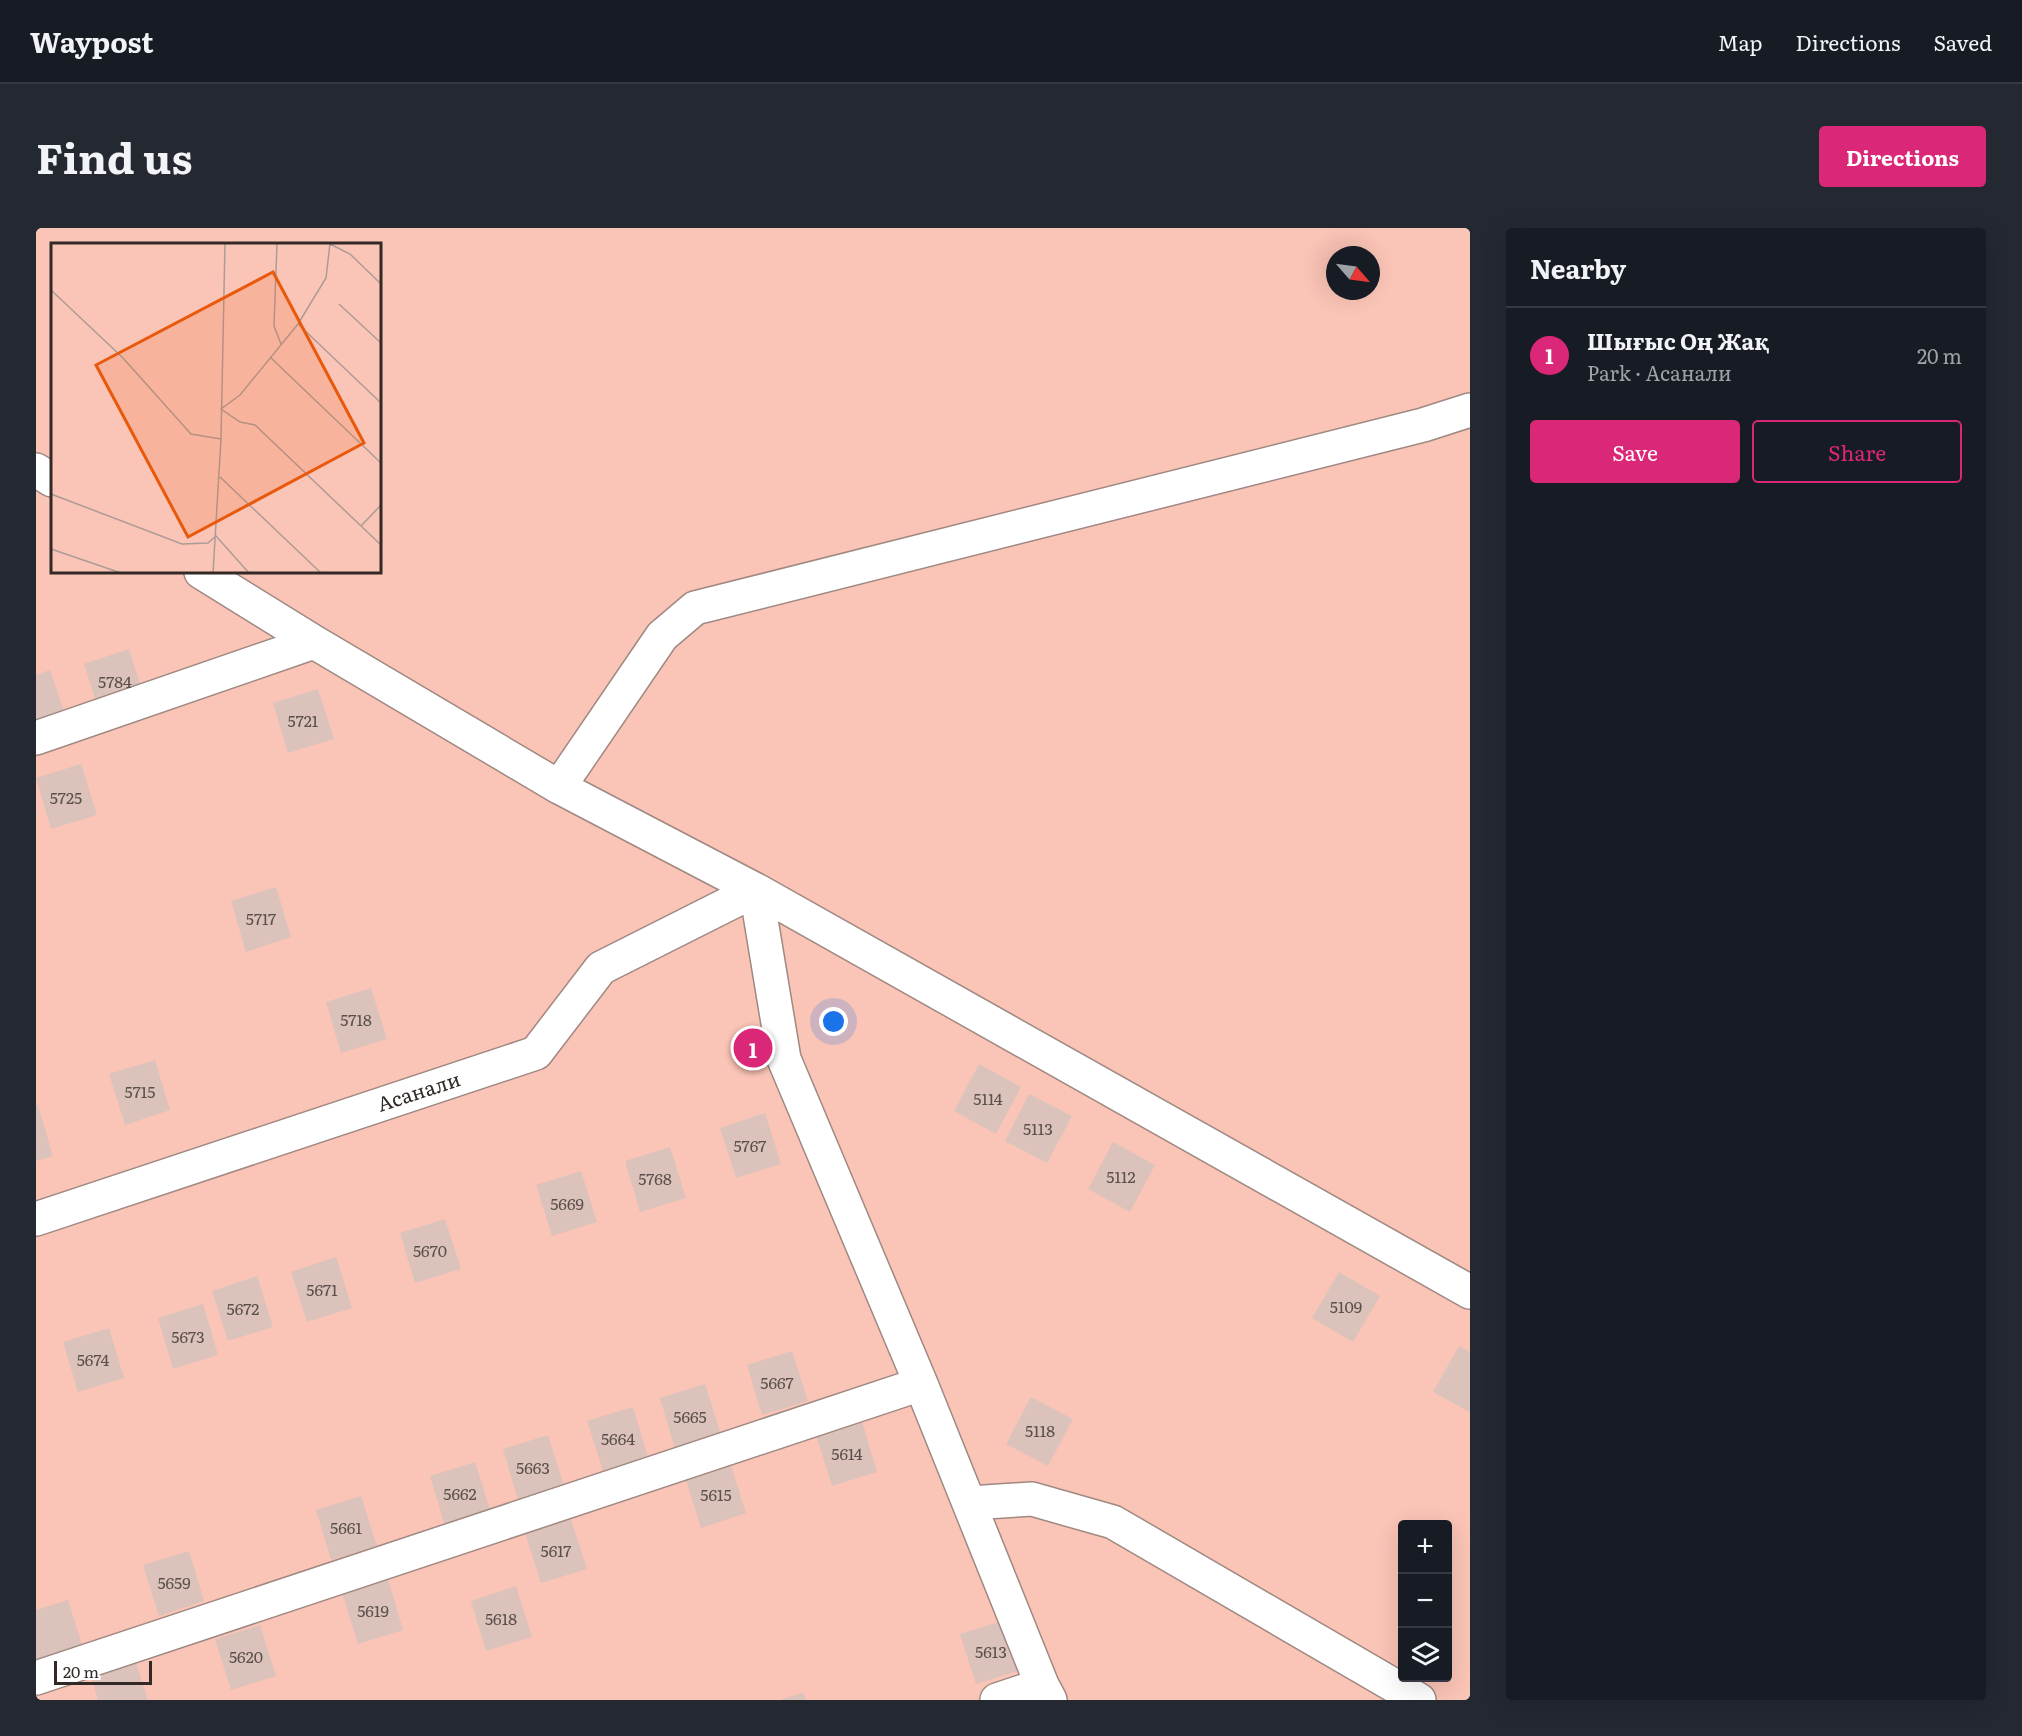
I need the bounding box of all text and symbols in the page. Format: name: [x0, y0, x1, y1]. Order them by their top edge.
text: Waypost: [30, 20, 154, 62]
text: Map: [1718, 26, 1763, 57]
text: Directions: [1796, 26, 1901, 57]
text: Saved: [1934, 26, 1992, 57]
text: Find us: [36, 125, 193, 187]
button: Directions: [1819, 126, 1986, 187]
inset map: [51, 243, 381, 573]
north arrow: [1326, 246, 1380, 300]
text: Nearby: [1530, 248, 1626, 287]
text: Шығыс Оң Жақ: [1587, 324, 1769, 357]
text: 1: [1545, 340, 1554, 370]
text: 20 m: [1917, 340, 1962, 370]
text: Park · Асанали: [1587, 357, 1732, 387]
button: Save: [1530, 420, 1740, 483]
button: Share: [1752, 420, 1962, 483]
house number: 5784: [98, 669, 132, 693]
house number: 5721: [288, 708, 319, 732]
house number: 5725: [50, 785, 82, 809]
house number: 5717: [246, 906, 276, 930]
house number: 5718: [340, 1007, 372, 1031]
your location: [819, 1007, 848, 1036]
pin: 1: [734, 1026, 772, 1070]
street label: Асанали: [373, 1063, 464, 1118]
house number: 5715: [125, 1079, 155, 1103]
house number: 5114: [973, 1086, 1003, 1110]
house number: 5113: [1023, 1116, 1053, 1140]
house number: 5767: [734, 1133, 766, 1157]
house number: 5112: [1106, 1164, 1136, 1188]
house number: 5768: [638, 1166, 672, 1190]
house number: 5669: [550, 1191, 584, 1215]
house number: 5670: [413, 1238, 447, 1262]
house number: 5671: [306, 1277, 338, 1301]
house number: 5109: [1330, 1294, 1362, 1318]
house number: 5672: [227, 1296, 259, 1320]
house number: 5673: [171, 1324, 205, 1348]
house number: 5674: [77, 1347, 109, 1371]
house number: 5667: [760, 1370, 794, 1394]
house number: 5665: [673, 1404, 707, 1428]
house number: 5118: [1025, 1418, 1055, 1442]
house number: 5664: [601, 1426, 635, 1450]
house number: 5614: [831, 1441, 863, 1465]
house number: 5663: [516, 1455, 550, 1479]
house number: 5662: [443, 1481, 477, 1505]
house number: 5615: [700, 1482, 732, 1506]
house number: 5661: [330, 1515, 362, 1539]
map controls: [1398, 1520, 1452, 1682]
button: +: [1398, 1520, 1452, 1574]
house number: 5617: [541, 1538, 571, 1562]
house number: 5659: [157, 1570, 191, 1594]
button: −: [1398, 1574, 1452, 1628]
house number: 5619: [357, 1598, 389, 1622]
house number: 5618: [485, 1606, 517, 1630]
button: layers: [1398, 1628, 1452, 1682]
house number: 5613: [975, 1639, 1007, 1663]
house number: 5620: [229, 1644, 263, 1668]
scale bar: [54, 1658, 152, 1686]
text: 20 m: [63, 1659, 99, 1683]

